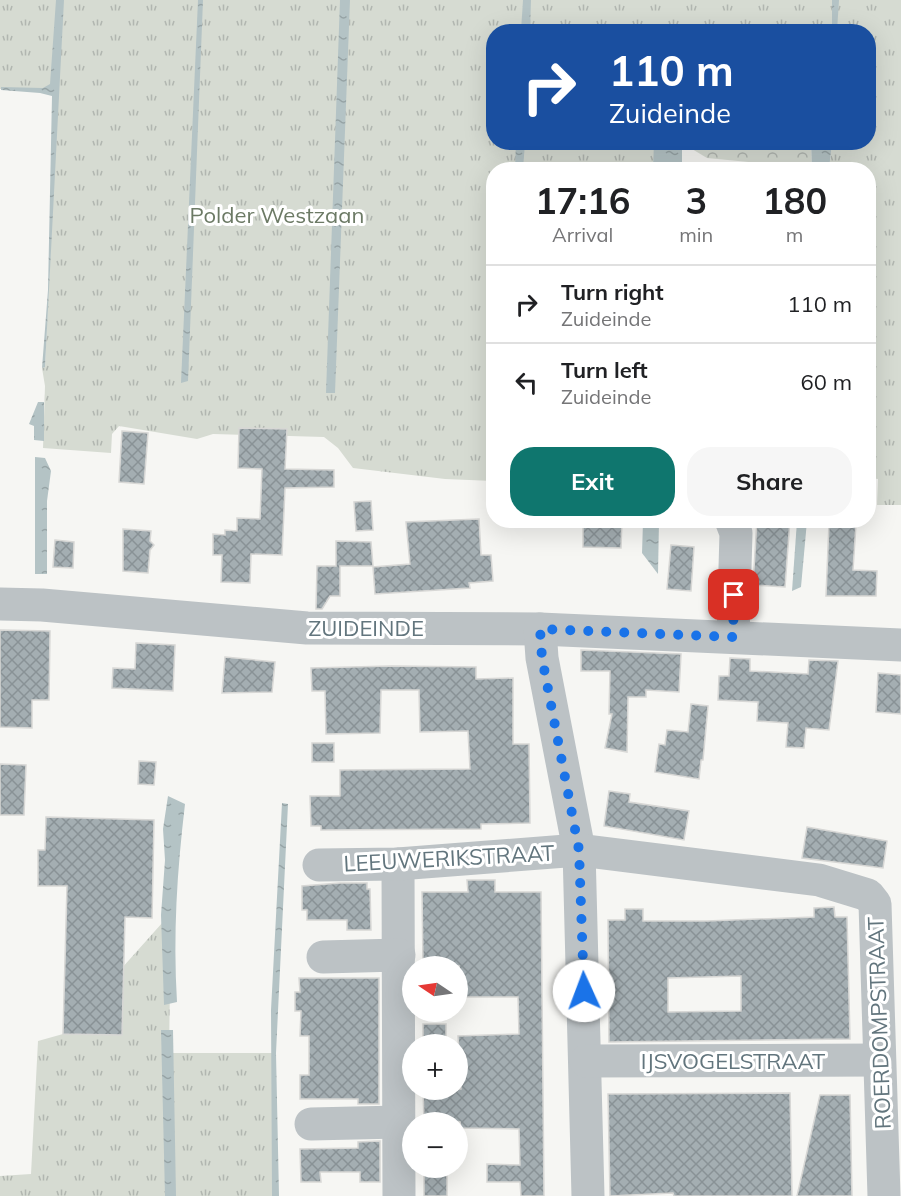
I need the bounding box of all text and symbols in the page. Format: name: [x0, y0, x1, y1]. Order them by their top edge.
text: 110 m: [609, 44, 734, 97]
icon: right: [510, 48, 588, 126]
text: Zuideinde: [609, 96, 731, 130]
text: 17:16: [535, 178, 630, 223]
text: 3: [685, 178, 707, 223]
text: 180: [762, 178, 827, 223]
park label: Polder Westzaan: [190, 201, 364, 229]
text: Arrival: [552, 222, 613, 247]
text: min: [679, 222, 713, 247]
text: m: [786, 222, 803, 247]
text: Turn right: [561, 278, 664, 306]
icon: right: [510, 288, 543, 321]
text: 110 m: [787, 290, 852, 318]
text: Zuideinde: [561, 306, 651, 331]
text: Turn left: [561, 356, 648, 384]
icon: left: [510, 366, 543, 399]
text: 60 m: [801, 368, 852, 396]
text: Zuideinde: [561, 384, 651, 409]
button: Exit: [510, 447, 675, 516]
button: Share: [687, 447, 852, 516]
pin: [708, 569, 759, 620]
icon: arrive: [717, 578, 750, 611]
street label: ZUIDEINDE: [308, 614, 424, 642]
street label: LEEUWERIKSTRAAT: [343, 838, 555, 878]
street label: ROERDOMPSTRAAT: [861, 916, 897, 1130]
north arrow: [402, 956, 468, 1022]
map controls: [402, 956, 468, 1178]
position arrow: [552, 959, 616, 1023]
button: +: [402, 1034, 468, 1100]
street label: IJSVOGELSTRAAT: [641, 1047, 825, 1075]
button: −: [402, 1112, 468, 1178]

